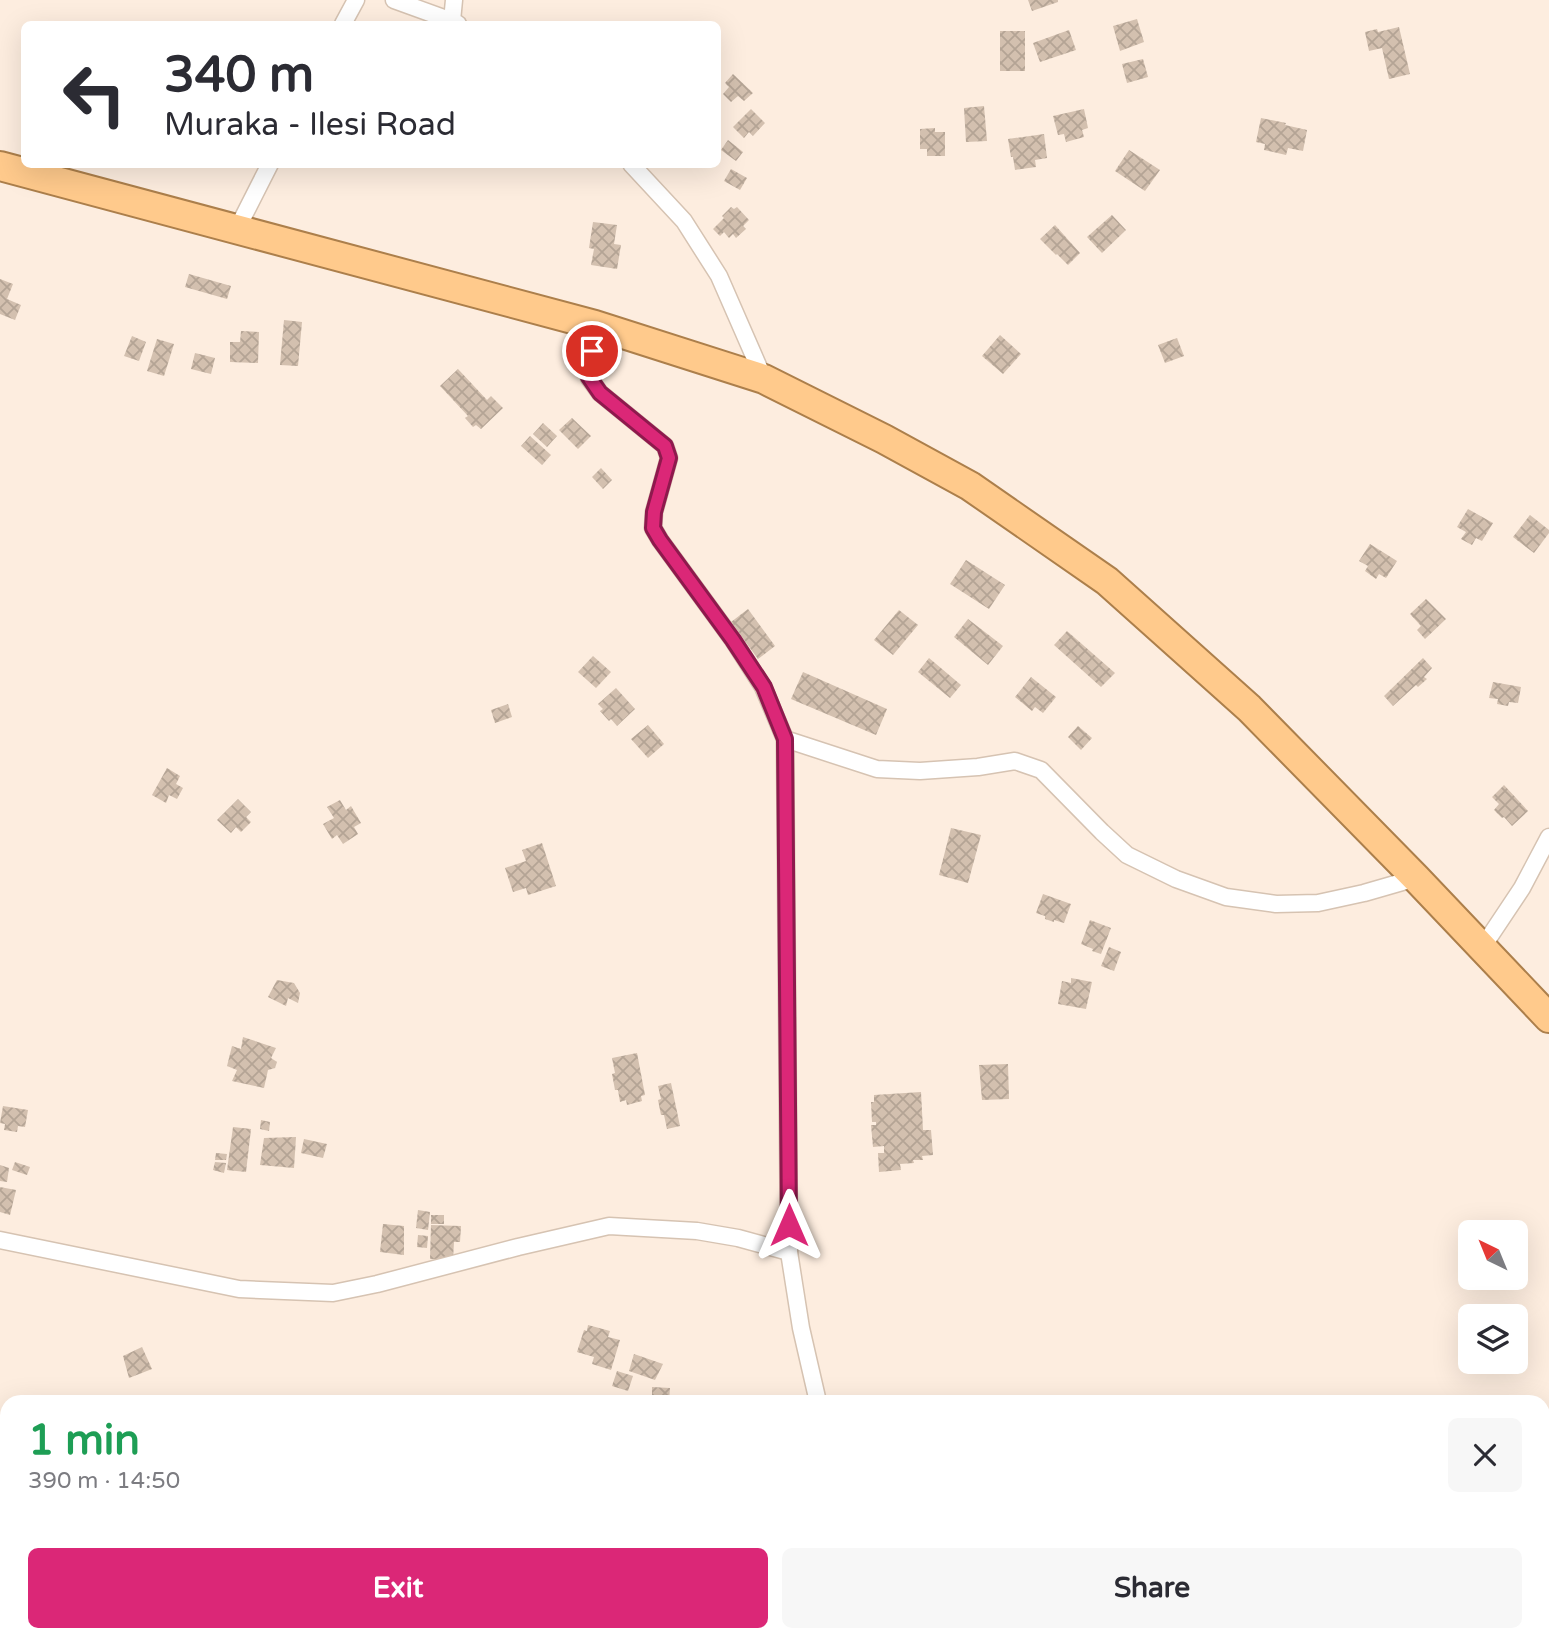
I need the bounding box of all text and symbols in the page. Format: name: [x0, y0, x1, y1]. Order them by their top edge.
text: 340 m: [164, 46, 314, 105]
icon: left: [49, 49, 140, 140]
text: Muraka - Ilesi Road: [164, 106, 456, 144]
pin: [562, 321, 622, 381]
icon: arrive: [573, 332, 611, 370]
position arrow: [752, 1188, 826, 1262]
north arrow: [1458, 1220, 1528, 1290]
map controls: [1458, 1220, 1528, 1374]
button: layers: [1458, 1304, 1528, 1374]
text: 1 min: [28, 1415, 140, 1466]
button: close: [1448, 1418, 1522, 1492]
text: 390 m · 14:50: [28, 1467, 180, 1495]
button: Exit: [28, 1548, 768, 1628]
button: Share: [782, 1548, 1522, 1628]

